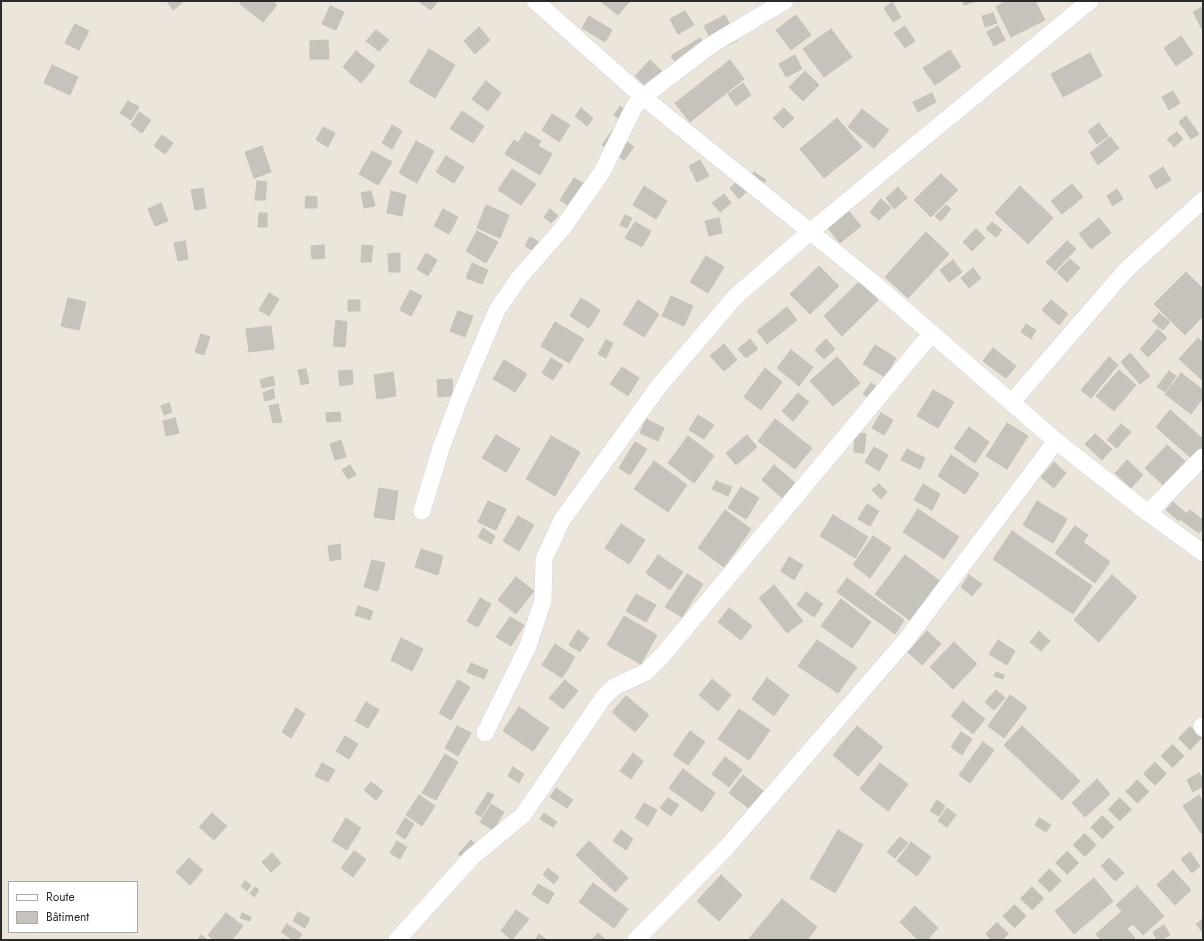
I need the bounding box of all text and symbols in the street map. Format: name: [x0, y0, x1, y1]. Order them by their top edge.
legend: [8, 881, 138, 933]
text: Route: [46, 888, 75, 906]
text: Bâtiment: [46, 908, 89, 926]

